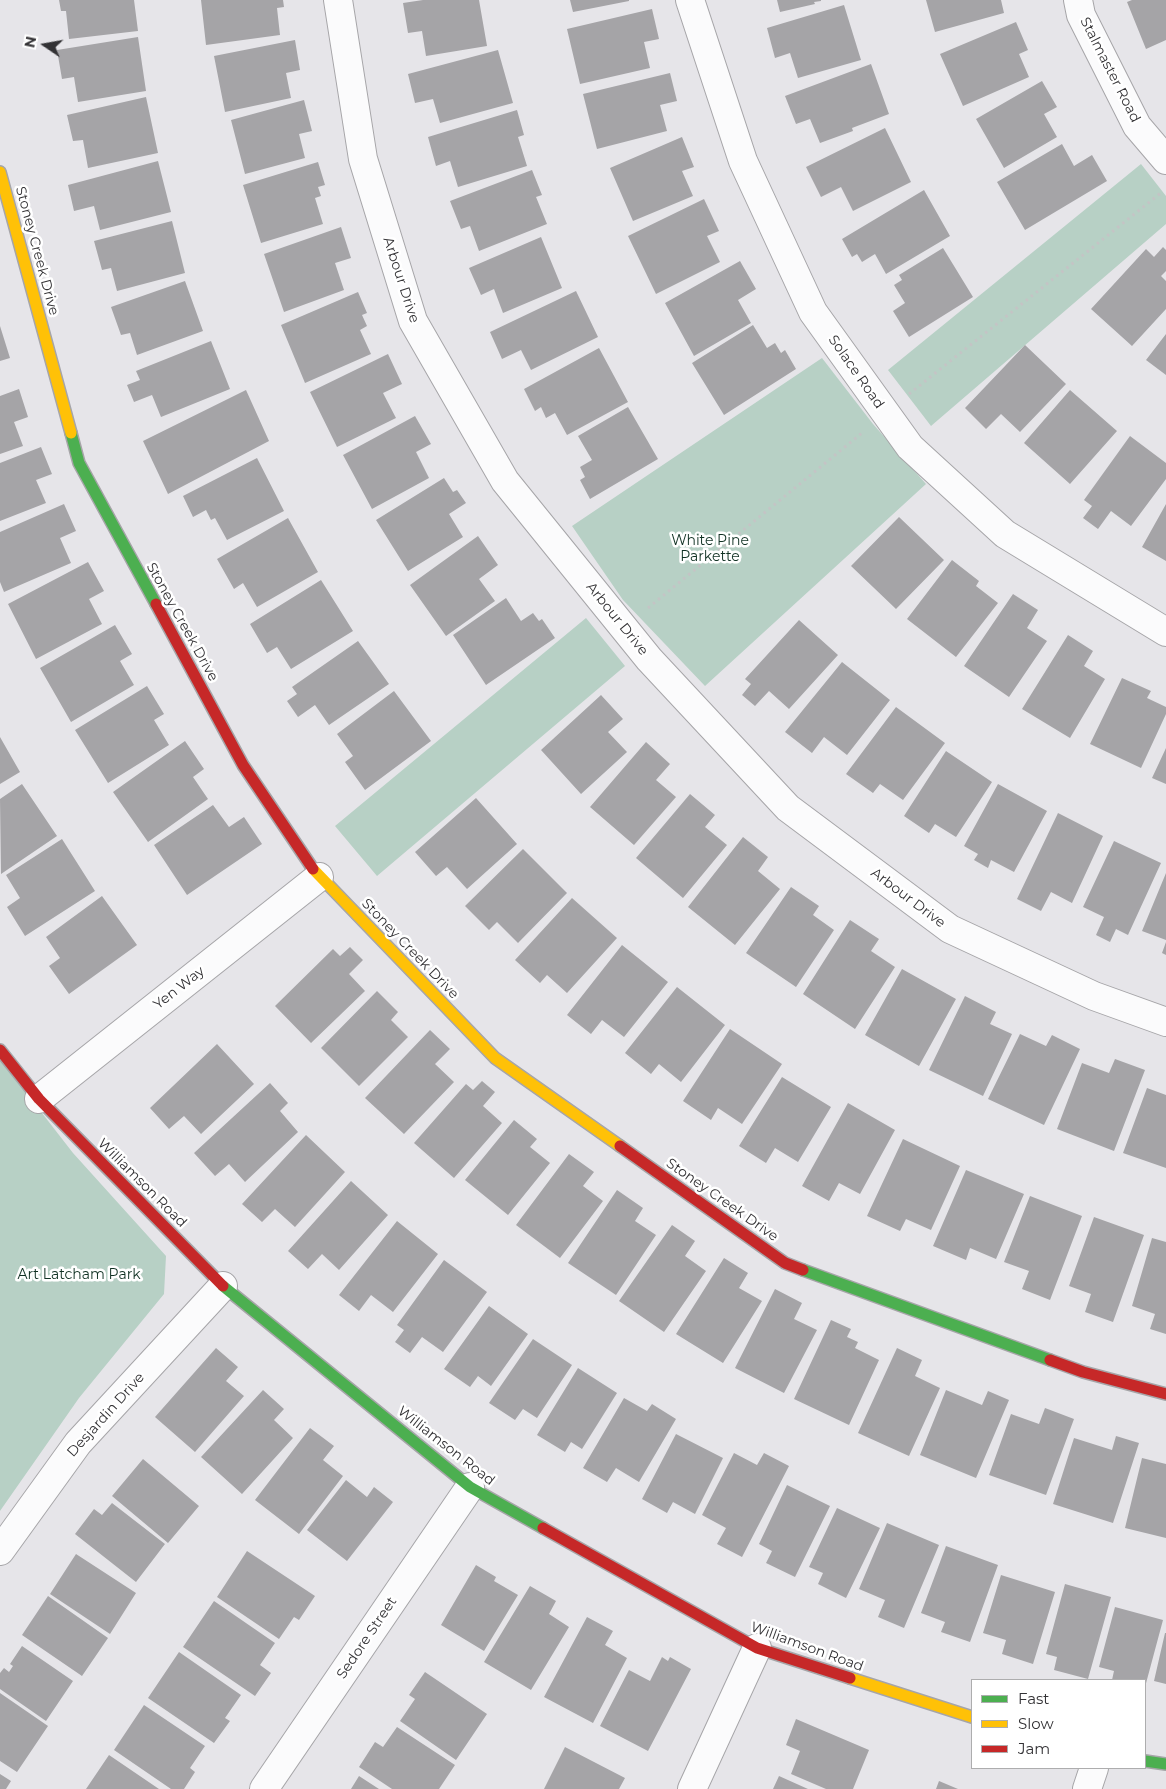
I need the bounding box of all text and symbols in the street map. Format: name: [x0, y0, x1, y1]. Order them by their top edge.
street label: Stalmaster Road: [1076, 15, 1144, 125]
north arrow: [20, 20, 70, 70]
text: N: [20, 34, 40, 49]
street label: Stoney Creek Drive: [12, 185, 62, 317]
street label: Arbour Drive: [379, 235, 423, 325]
street label: Solace Road: [824, 332, 888, 412]
park label: White Pine Parkette: [671, 533, 749, 566]
street label: Stoney Creek Drive: [142, 560, 222, 684]
street label: Arbour Drive: [582, 579, 652, 659]
street label: Arbour Drive: [867, 864, 949, 932]
street label: Stoney Creek Drive: [358, 895, 462, 1003]
street label: Yen Way: [150, 963, 208, 1013]
street label: Williamson Road: [94, 1135, 190, 1231]
street label: Stoney Creek Drive: [663, 1155, 781, 1245]
park label: Art Latcham Park: [17, 1267, 141, 1283]
street label: Desjardin Drive: [64, 1369, 148, 1461]
street label: Williamson Road: [394, 1403, 498, 1489]
street label: Sedore Street: [333, 1594, 401, 1682]
street label: Williamson Road: [748, 1619, 866, 1675]
legend: [971, 1679, 1146, 1769]
text: Fast: [1018, 1689, 1049, 1708]
text: Slow: [1018, 1714, 1054, 1733]
text: Jam: [1018, 1739, 1050, 1758]

